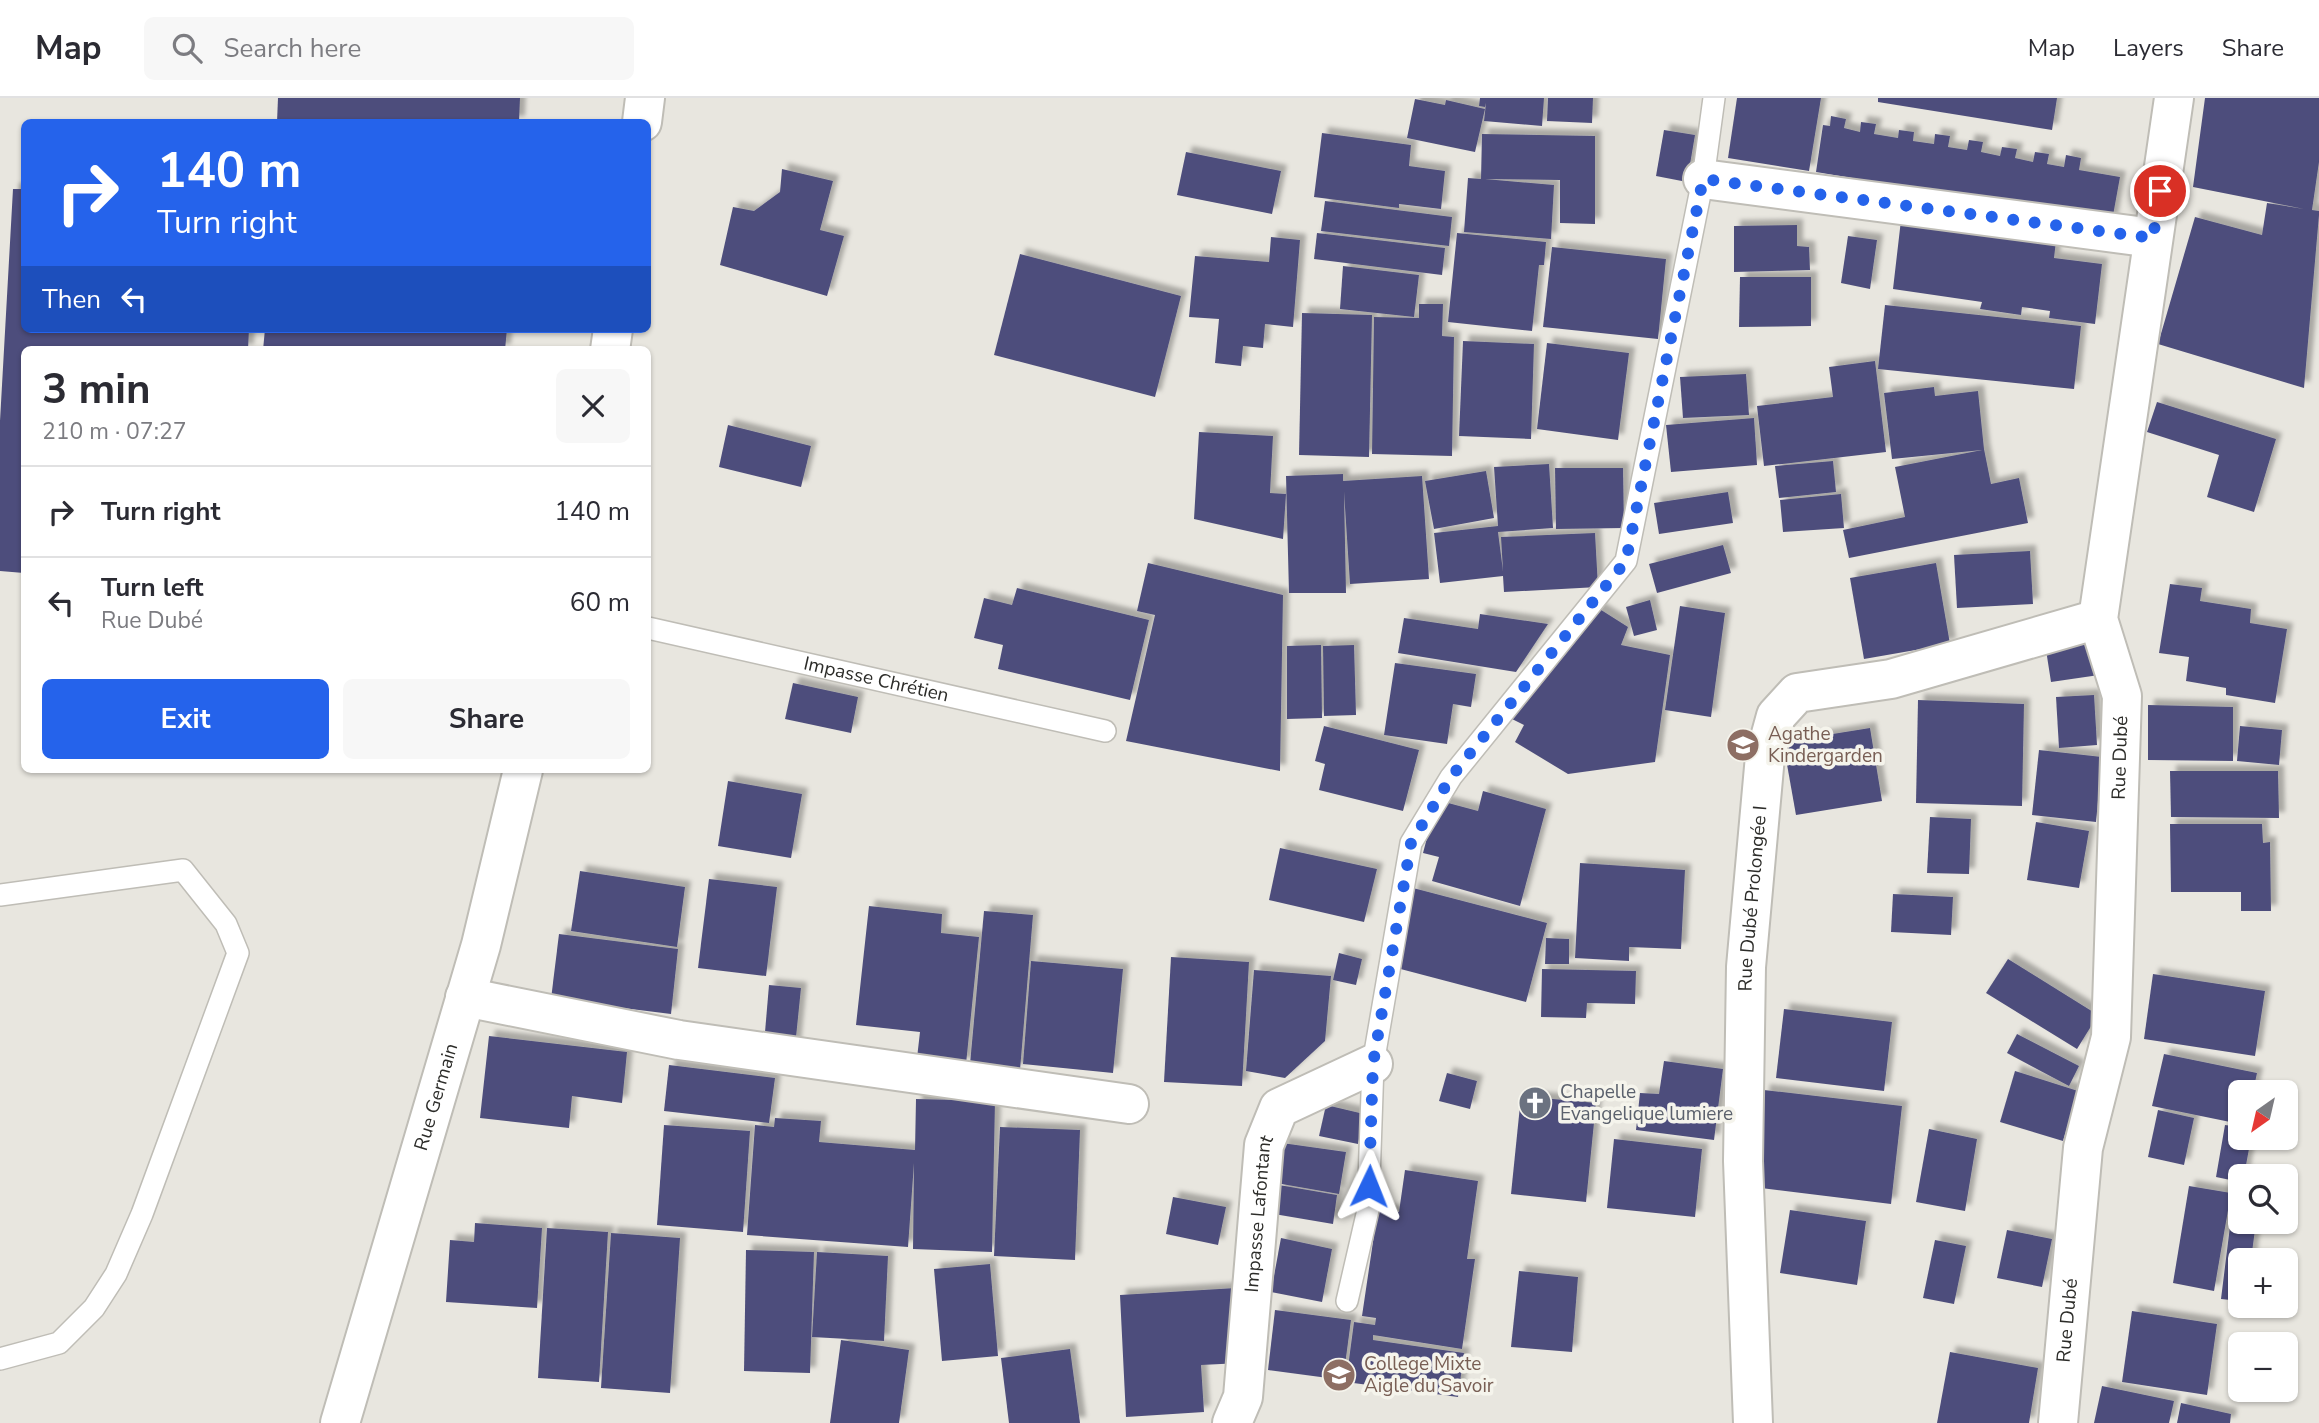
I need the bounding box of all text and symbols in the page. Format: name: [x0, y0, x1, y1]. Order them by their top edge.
search box: [144, 17, 634, 80]
text: Map: [35, 26, 102, 71]
icon: search: [168, 29, 206, 67]
text: Search here: [224, 31, 361, 66]
text: Map: [2028, 32, 2075, 64]
text: Layers: [2113, 32, 2184, 64]
text: Share: [2222, 32, 2284, 64]
text: 140 m: [157, 137, 301, 204]
icon: right: [42, 147, 133, 238]
pin: [2130, 161, 2190, 221]
icon: arrive: [2141, 172, 2179, 210]
text: Turn right: [157, 201, 297, 244]
icon: left: [115, 280, 153, 318]
text: Then: [42, 282, 101, 317]
text: 3 min: [42, 361, 151, 418]
button: close: [556, 369, 630, 443]
text: 210 m · 07:27: [42, 416, 187, 447]
icon: right: [42, 493, 80, 531]
text: Turn right: [101, 494, 220, 529]
text: 140 m: [554, 494, 630, 529]
text: Turn left: [101, 570, 204, 605]
icon: left: [42, 584, 80, 622]
text: 60 m: [570, 585, 630, 620]
text: Rue Dubé: [101, 605, 203, 636]
street label: Impasse Chrétien: [801, 651, 951, 708]
button: Exit: [42, 679, 329, 759]
button: Share: [343, 679, 630, 759]
street label: Rue Dubé: [2106, 715, 2134, 800]
place label: Agathe Kindergarden: [1768, 721, 1883, 769]
school or university icon: Agathe Kindergarden: [1724, 726, 1762, 764]
street label: Rue Dubé Prolongée I: [1733, 805, 1773, 992]
street label: Rue Germain: [408, 1040, 464, 1154]
place label: Chapelle Evangelique lumiere: [1560, 1079, 1733, 1127]
north arrow: [2228, 1080, 2298, 1150]
map controls: [2228, 1080, 2298, 1402]
church icon: Chapelle Evangelique lumiere: [1516, 1084, 1554, 1122]
street label: Impasse Lafontant: [1239, 1131, 1280, 1293]
position arrow: [1332, 1149, 1406, 1223]
button: search: [2228, 1164, 2298, 1234]
button: +: [2228, 1248, 2298, 1318]
street label: Rue Dubé: [2051, 1277, 2084, 1364]
button: −: [2228, 1332, 2298, 1402]
place label: College Mixte Aigle du Savoir: [1364, 1351, 1494, 1399]
school or university icon: College Mixte Aigle du Savoir: [1320, 1356, 1358, 1394]

